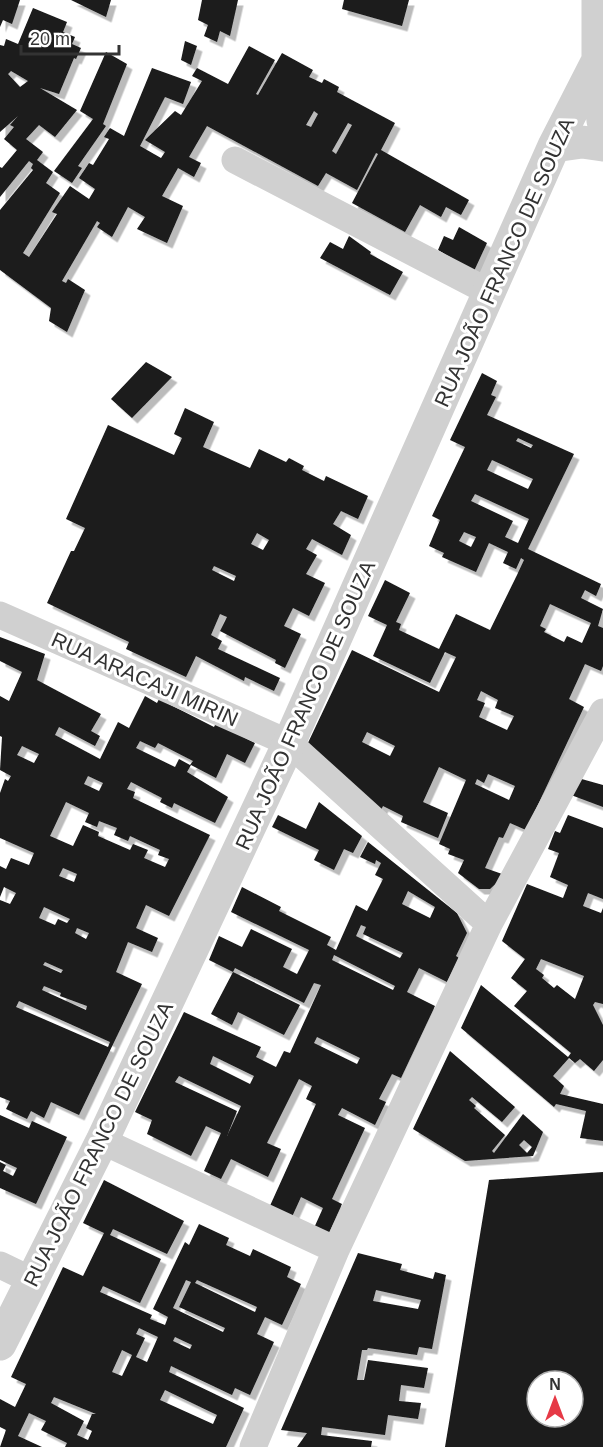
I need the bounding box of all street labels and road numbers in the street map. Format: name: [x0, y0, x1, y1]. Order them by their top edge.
street label: RUA JOÃO FRANCO DE SOUZA: [430, 114, 578, 410]
street label: RUA JOÃO FRANCO DE SOUZA: [231, 557, 379, 853]
street label: RUA ARACAJI MIRIN: [48, 627, 242, 731]
street label: RUA JOÃO FRANCO DE SOUZA: [19, 998, 177, 1290]

